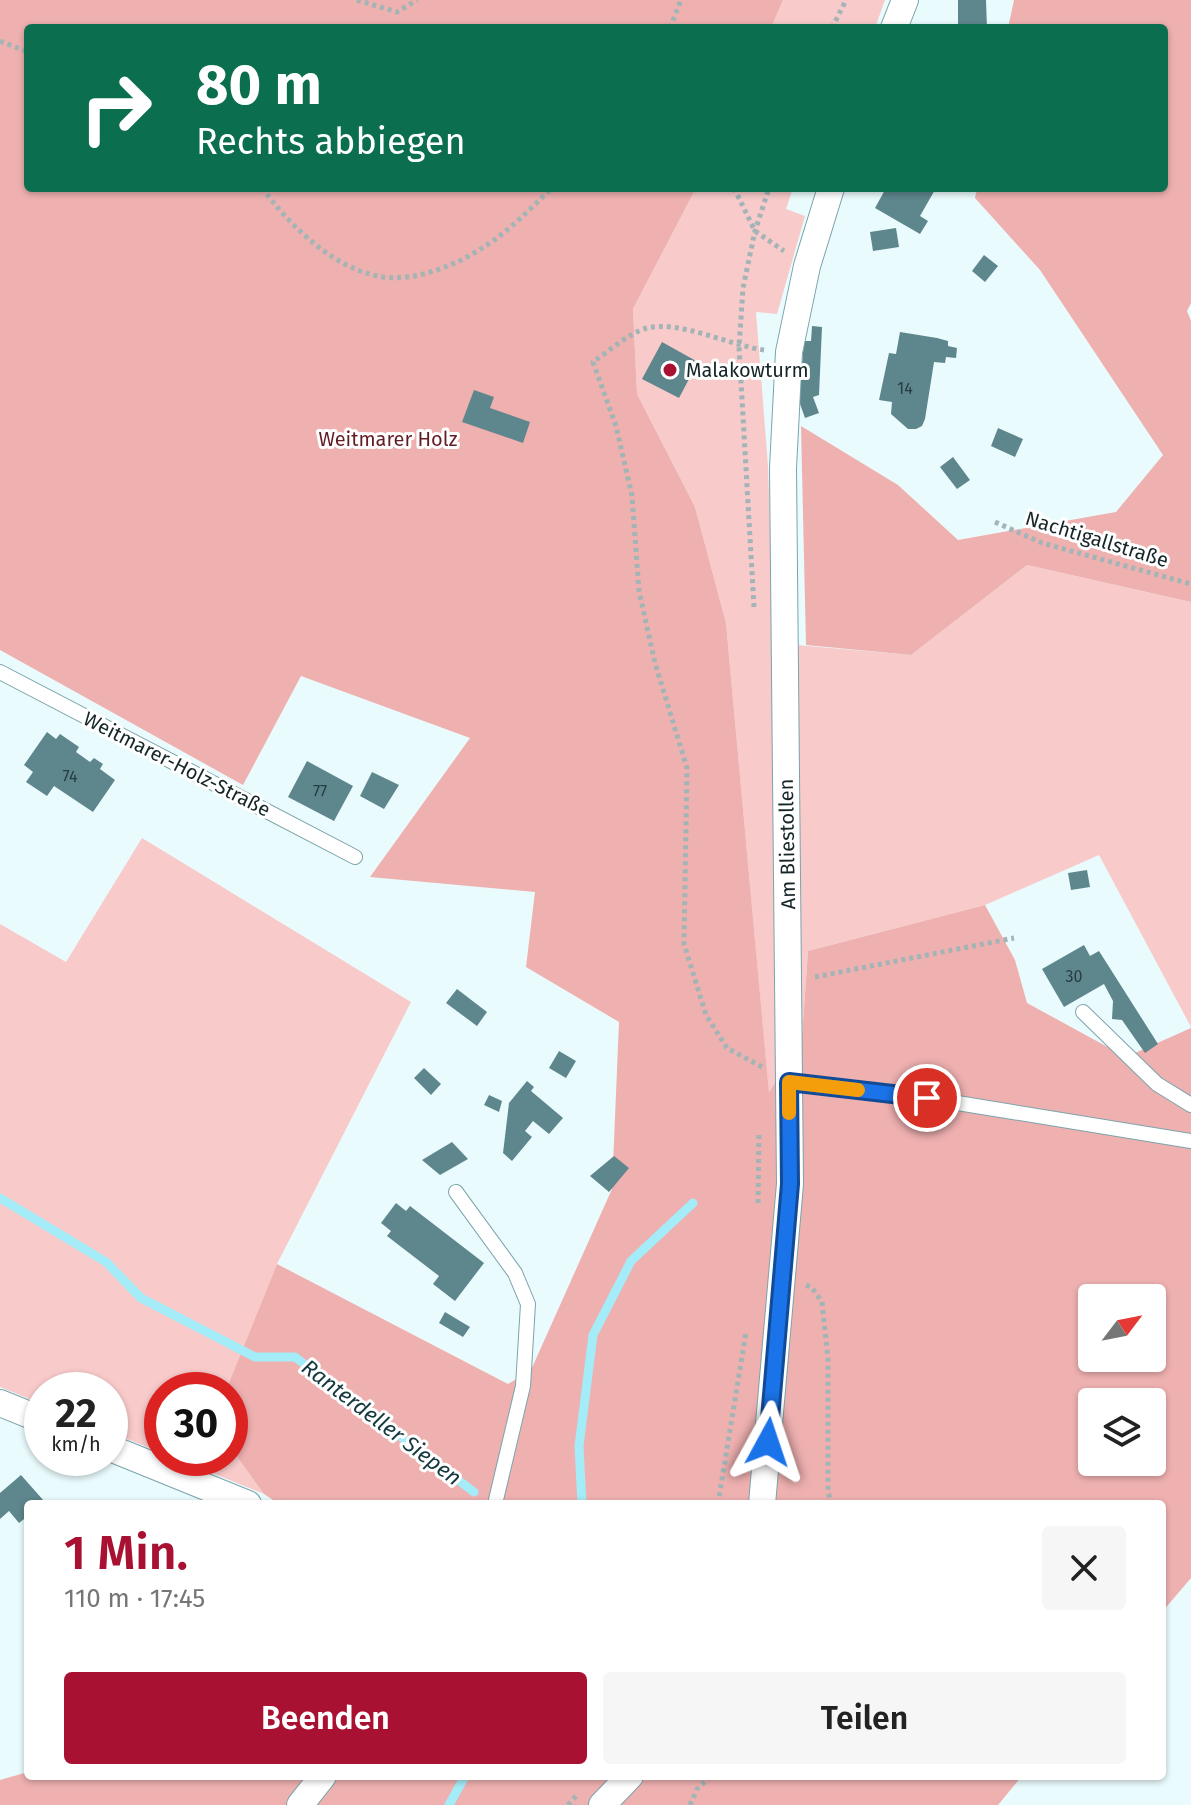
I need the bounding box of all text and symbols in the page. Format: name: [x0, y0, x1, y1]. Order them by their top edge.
text: 80 m: [196, 52, 322, 119]
icon: right: [64, 56, 168, 160]
text: Rechts abbiegen: [196, 120, 466, 164]
place label: Malakowturm: [686, 358, 809, 382]
marker: Malakowturm: [661, 361, 679, 379]
house number: 14: [897, 379, 913, 398]
park label: Weitmarer Holz: [318, 427, 458, 451]
street label: Nachtigallstraße: [1023, 506, 1171, 572]
street label: Weitmarer-Holz-Straße: [79, 706, 275, 822]
house number: 74: [63, 767, 78, 786]
street label: Am Bliestollen: [774, 778, 800, 910]
house number: 77: [313, 782, 327, 801]
house number: 30: [1066, 967, 1083, 986]
pin: [893, 1064, 961, 1132]
icon: arrive: [905, 1076, 949, 1120]
north arrow: [1078, 1284, 1166, 1372]
map controls: [1078, 1284, 1166, 1476]
water label: Ranterdeller Siepen: [296, 1354, 467, 1491]
speed limit sign: 30: [144, 1372, 248, 1476]
button: layers: [1078, 1388, 1166, 1476]
text: 22: [55, 1390, 97, 1438]
position arrow: [726, 1400, 810, 1484]
text: km/h: [51, 1432, 101, 1456]
text: 1 Min.: [64, 1524, 188, 1582]
button: close: [1042, 1526, 1126, 1610]
text: 110 m · 17:45: [64, 1583, 205, 1614]
button: Beenden: [64, 1672, 587, 1764]
button: Teilen: [603, 1672, 1126, 1764]

